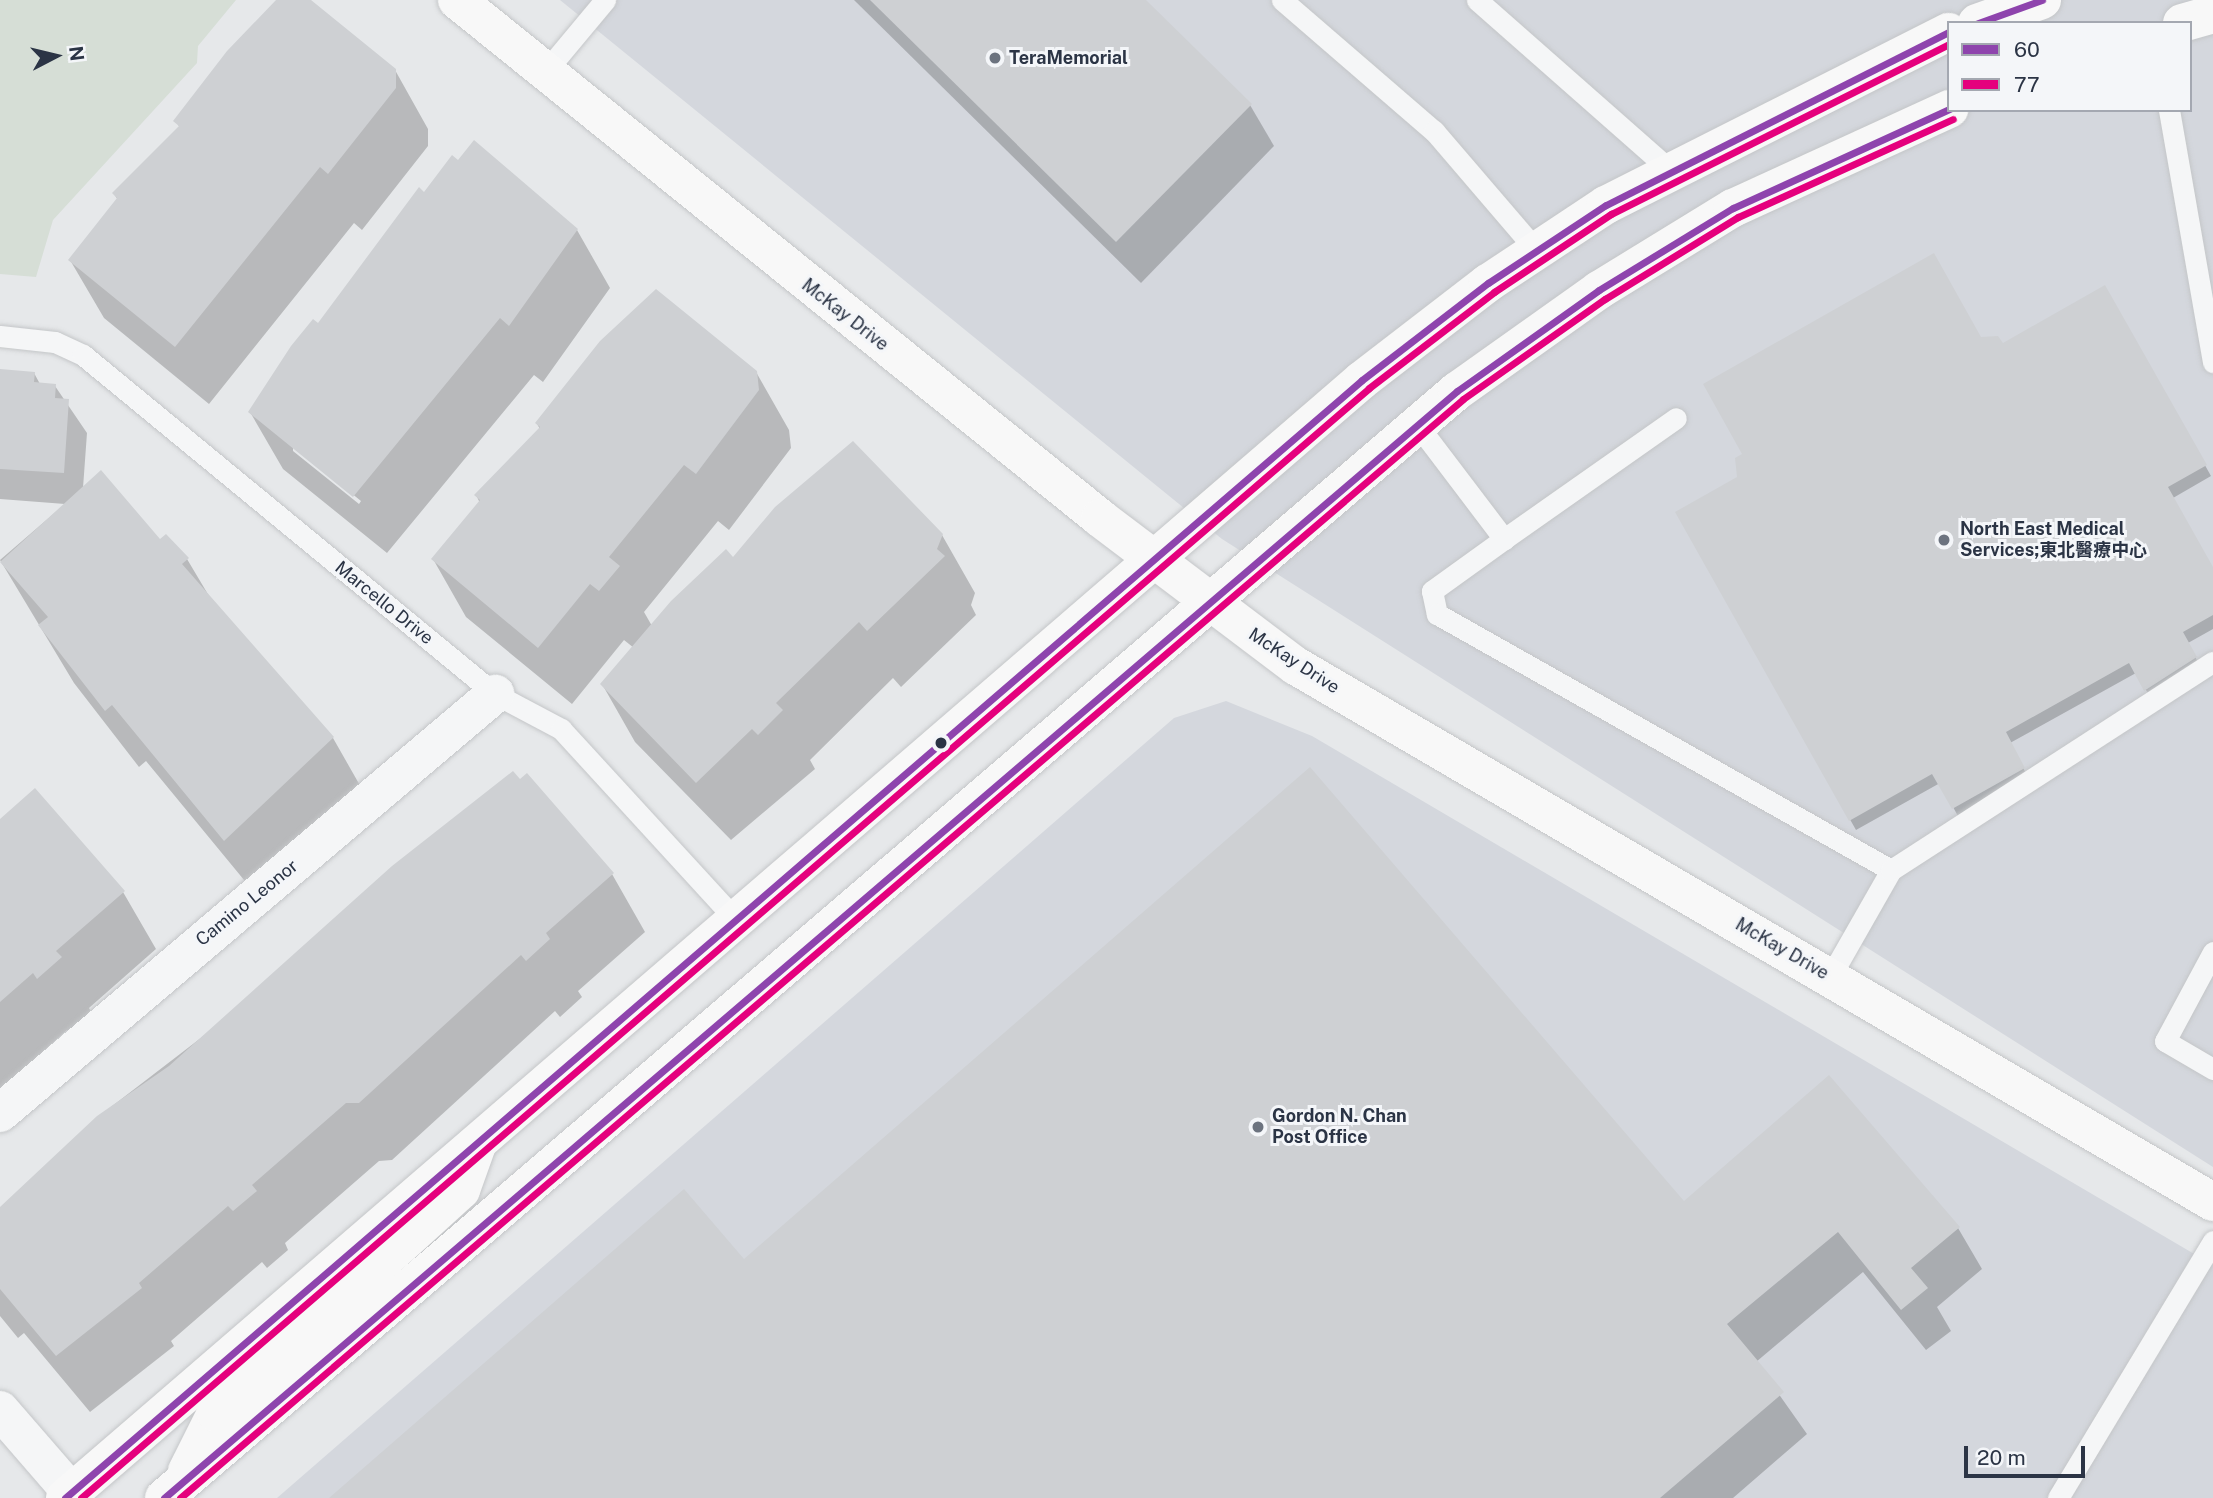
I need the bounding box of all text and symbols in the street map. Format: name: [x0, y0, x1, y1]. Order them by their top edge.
north arrow: [21, 21, 91, 91]
legend: [1947, 21, 2192, 112]
text: 60: [2014, 37, 2040, 62]
text: N: [65, 45, 89, 62]
place label: TeraMemorial: [1009, 47, 1128, 69]
marker: TeraMemorial: [987, 50, 1003, 66]
text: 77: [2014, 72, 2040, 97]
street label: McKay Drive: [797, 274, 893, 356]
place label: North East Medical Services;東北醫療中心: [1960, 519, 2147, 562]
marker: North East Medical Services;東北醫療中心: [1934, 530, 1954, 550]
street label: Marcello Drive: [330, 557, 438, 649]
street label: McKay Drive: [1244, 624, 1344, 698]
unlabelled marker: [934, 736, 948, 750]
street label: Camino Leonor: [192, 855, 302, 951]
street label: McKay Drive: [1731, 914, 1833, 984]
place label: Gordon N. Chan Post Office: [1272, 1106, 1407, 1148]
marker: Gordon N. Chan Post Office: [1250, 1119, 1266, 1135]
scale bar: [1968, 1432, 2089, 1476]
text: 20 m: [1977, 1445, 2026, 1470]

